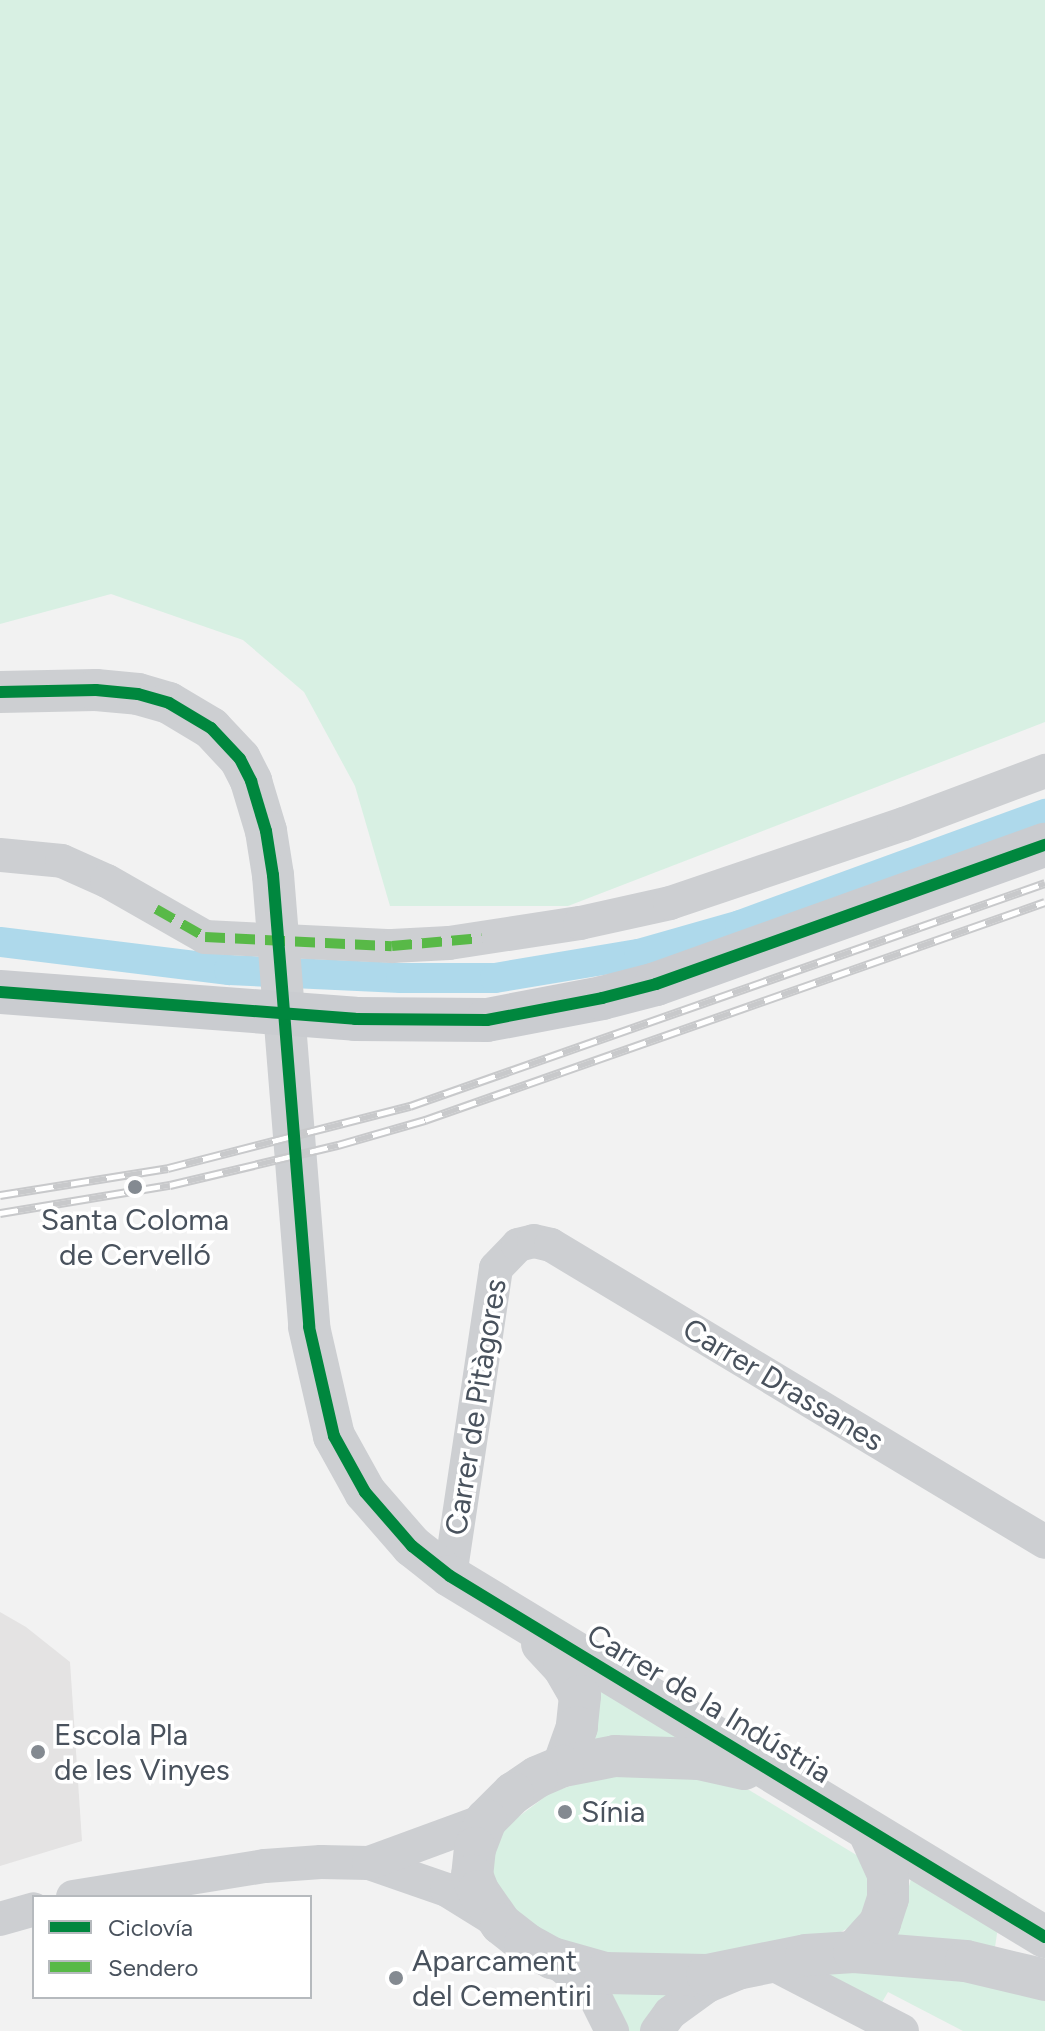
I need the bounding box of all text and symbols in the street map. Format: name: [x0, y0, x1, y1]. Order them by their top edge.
marker: Santa Coloma de Cervelló: [124, 1176, 146, 1198]
place label: Santa Coloma de Cervelló: [41, 1202, 229, 1272]
street label: Carrer de Pitàgores: [438, 1276, 514, 1538]
street label: Carrer Drassanes: [676, 1311, 890, 1459]
street label: Carrer de la Indústria: [580, 1617, 838, 1791]
place label: Escola Pla de les Vinyes: [54, 1717, 230, 1788]
marker: Escola Pla de les Vinyes: [29, 1743, 47, 1761]
place label: Sínia: [581, 1794, 645, 1830]
marker: Sínia: [556, 1803, 574, 1821]
legend: [32, 1895, 312, 1999]
text: Ciclovía: [108, 1913, 193, 1942]
place label: Aparcament del Cementiri: [412, 1943, 592, 2014]
text: Sendero: [108, 1953, 198, 1982]
marker: Aparcament del Cementiri: [387, 1969, 405, 1987]

